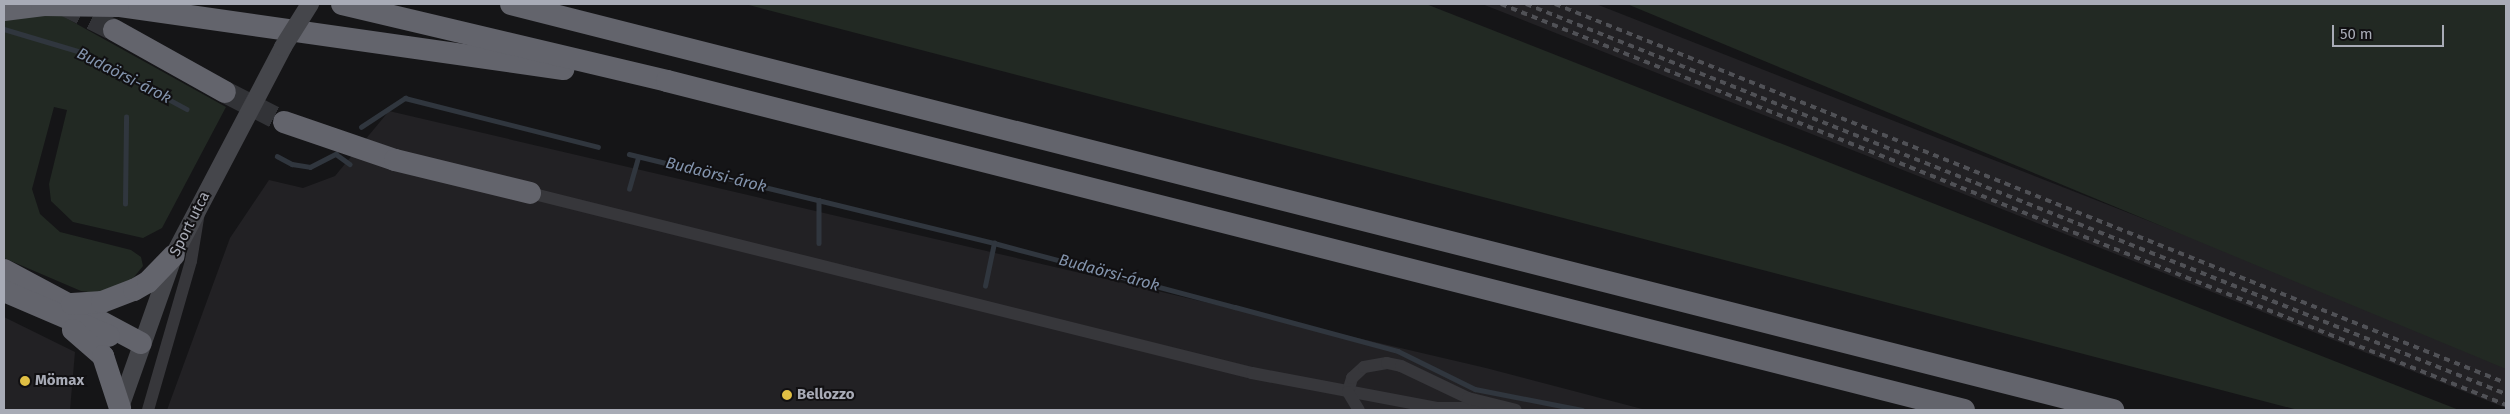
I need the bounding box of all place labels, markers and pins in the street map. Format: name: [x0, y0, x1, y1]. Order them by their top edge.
place label: Mömax: [35, 372, 84, 390]
marker: Mömax: [19, 375, 31, 387]
place label: Bellozzo: [797, 386, 854, 404]
marker: Bellozzo: [781, 389, 793, 401]

